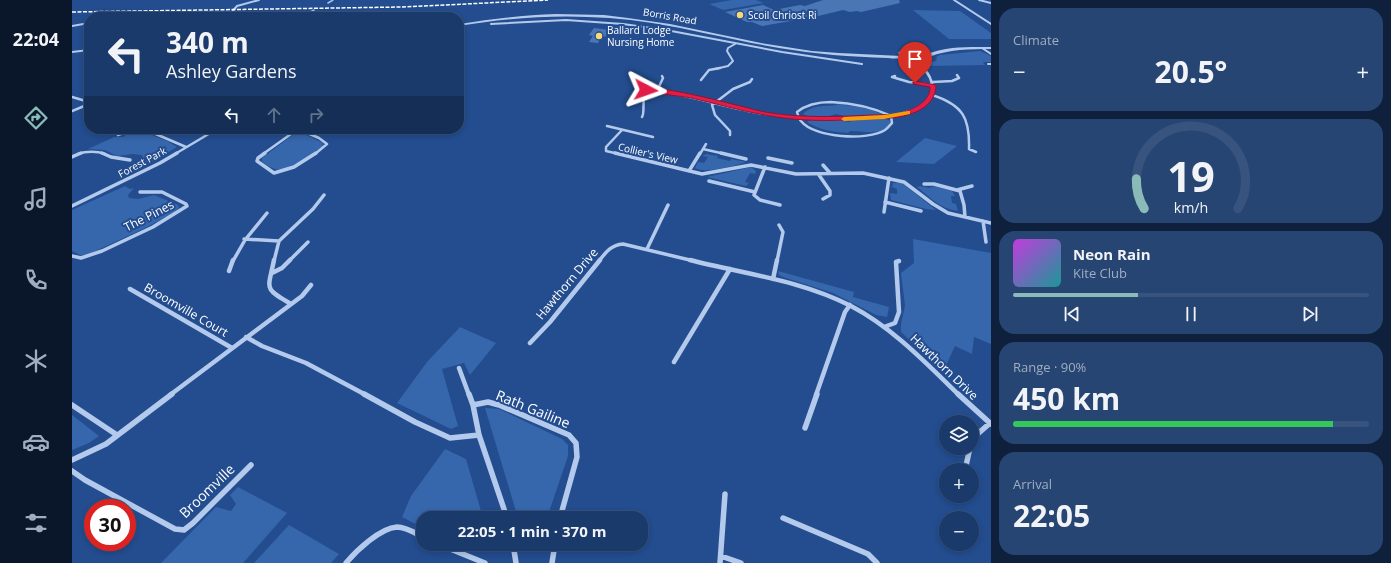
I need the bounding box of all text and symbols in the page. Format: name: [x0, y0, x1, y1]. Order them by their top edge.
street label: Borris Road: [642, 4, 698, 28]
place label: Scoil Chriost Ri: [748, 8, 817, 22]
marker: Scoil Chriost Ri: [735, 10, 745, 20]
text: 340 m: [166, 23, 249, 61]
place label: Ballard Lodge Nursing Home: [607, 23, 675, 49]
text: 22:04: [13, 27, 59, 51]
icon: left: [100, 28, 152, 80]
marker: Ballard Lodge Nursing Home: [594, 31, 604, 41]
text: Climate: [1013, 31, 1059, 49]
pin: [898, 42, 932, 83]
icon: arrive: [904, 48, 926, 70]
text: 20.5°: [1155, 51, 1227, 92]
text: −: [1013, 56, 1026, 86]
text: +: [1356, 56, 1369, 86]
text: Ashley Gardens: [166, 59, 297, 83]
position arrow: [625, 69, 667, 111]
icon: directions: [22, 104, 50, 132]
icon: left: [221, 104, 243, 126]
icon: ahead: [263, 104, 285, 126]
icon: right: [305, 104, 327, 126]
street label: Collier's View: [617, 139, 680, 167]
street label: Forest Park: [115, 143, 169, 181]
text: 19: [1167, 148, 1215, 204]
icon: music: [22, 185, 50, 213]
street label: The Pines: [121, 196, 177, 235]
text: km/h: [1174, 197, 1208, 216]
street label: Hawthorn Drive: [532, 244, 602, 323]
text: Neon Rain: [1073, 244, 1151, 264]
text: Kite Club: [1073, 264, 1127, 282]
icon: phone: [22, 266, 50, 294]
street label: Broomville Court: [141, 279, 231, 341]
icon: previous: [1061, 303, 1083, 325]
icon: pause: [1180, 303, 1202, 325]
icon: next: [1299, 303, 1321, 325]
street label: Hawthorn Drive: [907, 330, 982, 404]
icon: climate: [22, 347, 50, 375]
text: Range · 90%: [1013, 358, 1086, 376]
text: 450 km: [1013, 378, 1120, 419]
street label: Rath Gailine: [493, 385, 573, 432]
map controls: [939, 415, 979, 551]
button: layers: [939, 415, 979, 455]
icon: car: [22, 428, 50, 456]
street label: Broomville: [175, 459, 239, 522]
button: +: [939, 463, 979, 503]
text: Arrival: [1013, 475, 1052, 493]
text: 22:05: [1013, 495, 1090, 536]
speed limit sign: 30: [84, 499, 136, 551]
icon: filters: [22, 509, 50, 537]
button: −: [939, 511, 979, 551]
text: 22:05 · 1 min · 370 m: [458, 521, 606, 541]

